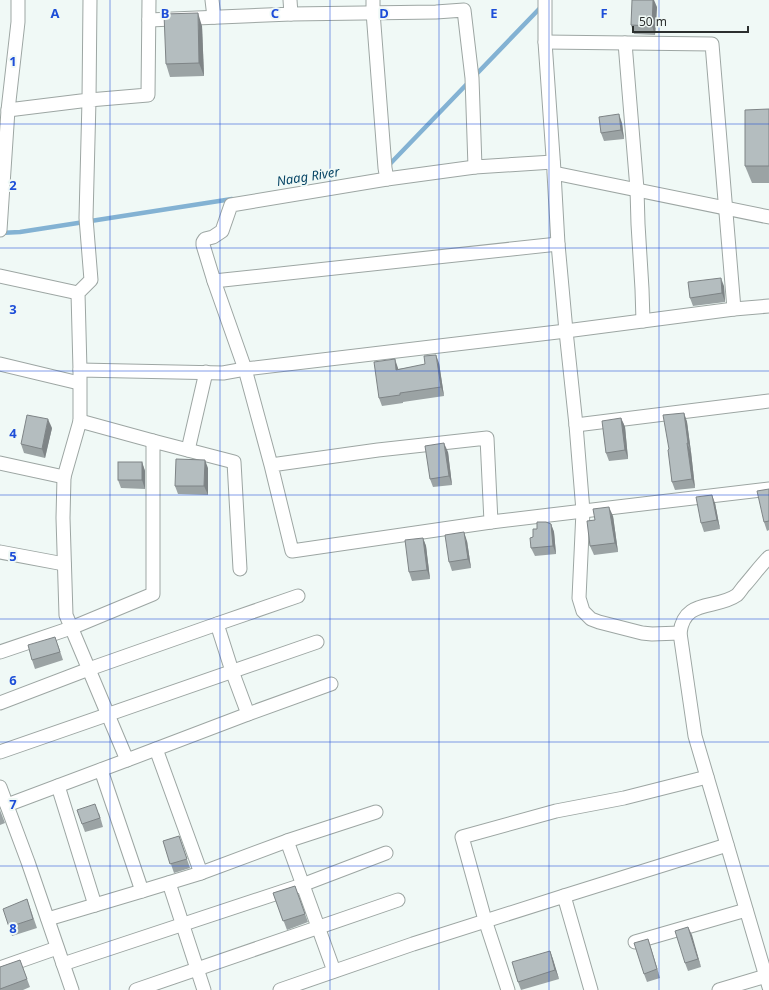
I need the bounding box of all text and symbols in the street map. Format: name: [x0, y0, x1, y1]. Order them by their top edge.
text: A: [51, 4, 60, 22]
text: B: [161, 4, 169, 22]
text: C: [271, 4, 279, 22]
text: D: [379, 4, 389, 22]
text: E: [490, 4, 498, 22]
text: F: [600, 4, 608, 22]
scale bar: [633, 8, 748, 34]
text: 50 m: [639, 13, 667, 30]
text: 1: [9, 52, 17, 70]
water label: Naag River: [275, 162, 342, 190]
text: 2: [9, 176, 17, 194]
text: 3: [9, 300, 17, 318]
text: 4: [9, 424, 17, 442]
text: 5: [9, 547, 17, 565]
text: 6: [9, 671, 17, 689]
text: 7: [9, 795, 17, 813]
text: 8: [9, 919, 17, 937]

